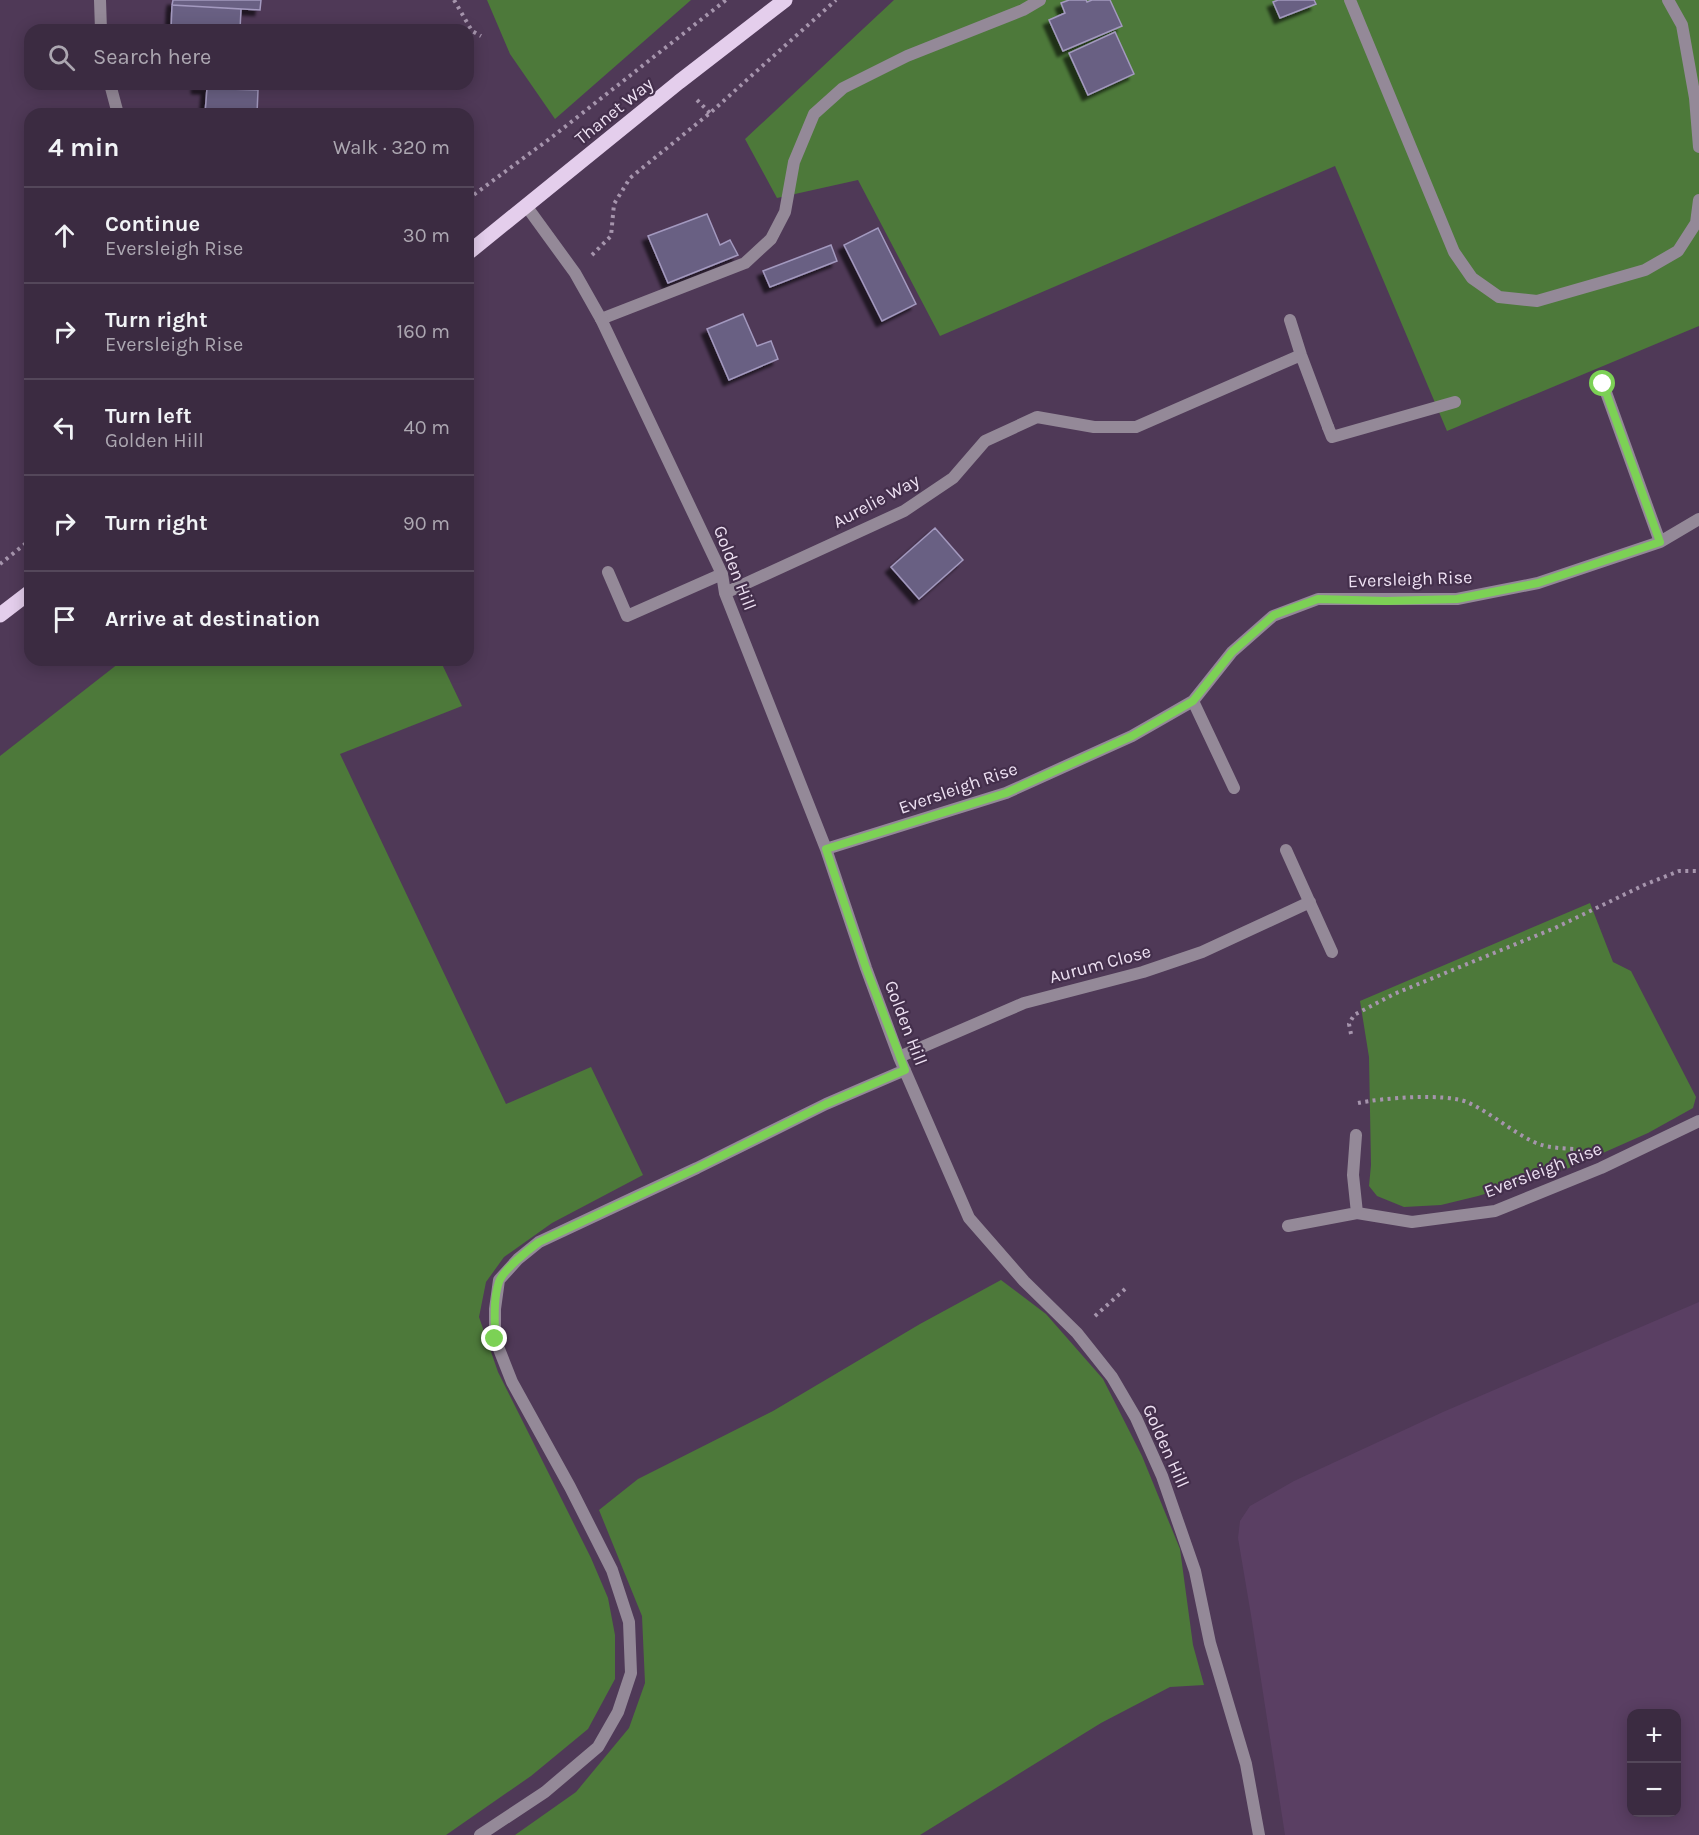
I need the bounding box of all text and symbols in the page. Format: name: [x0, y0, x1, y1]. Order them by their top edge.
search box: [24, 24, 474, 90]
icon: search: [45, 41, 78, 74]
text: Search here: [93, 44, 211, 70]
street label: Thanet Way: [570, 72, 658, 149]
text: 4 min: [48, 132, 119, 163]
text: Walk · 320 m: [333, 136, 450, 159]
text: Continue: [105, 211, 200, 237]
icon: ahead: [48, 219, 81, 252]
text: 30 m: [403, 224, 450, 247]
text: Eversleigh Rise: [105, 237, 243, 260]
text: Turn right: [105, 307, 208, 333]
icon: right: [48, 315, 81, 348]
text: 160 m: [397, 320, 450, 343]
text: Eversleigh Rise: [105, 333, 243, 356]
route start: [1589, 370, 1615, 396]
text: Turn left: [105, 403, 192, 429]
icon: left: [48, 411, 81, 444]
text: 40 m: [404, 416, 450, 439]
text: Golden Hill: [105, 429, 204, 452]
street label: Aurelie Way: [829, 469, 924, 533]
icon: right: [48, 507, 81, 540]
text: Turn right: [105, 510, 208, 536]
text: 90 m: [403, 512, 450, 535]
street label: Golden Hill: [709, 523, 761, 613]
street label: Eversleigh Rise: [1347, 566, 1473, 592]
icon: arrive: [48, 603, 81, 636]
text: Arrive at destination: [105, 606, 320, 632]
street label: Eversleigh Rise: [896, 757, 1020, 819]
street label: Aurum Close: [1047, 940, 1153, 988]
street label: Golden Hill: [880, 978, 932, 1068]
street label: Eversleigh Rise: [1481, 1137, 1605, 1203]
route end: [481, 1325, 507, 1351]
street label: Golden Hill: [1138, 1401, 1194, 1491]
map controls: [1627, 1709, 1681, 1817]
button: +: [1627, 1709, 1681, 1763]
button: −: [1627, 1763, 1681, 1817]

